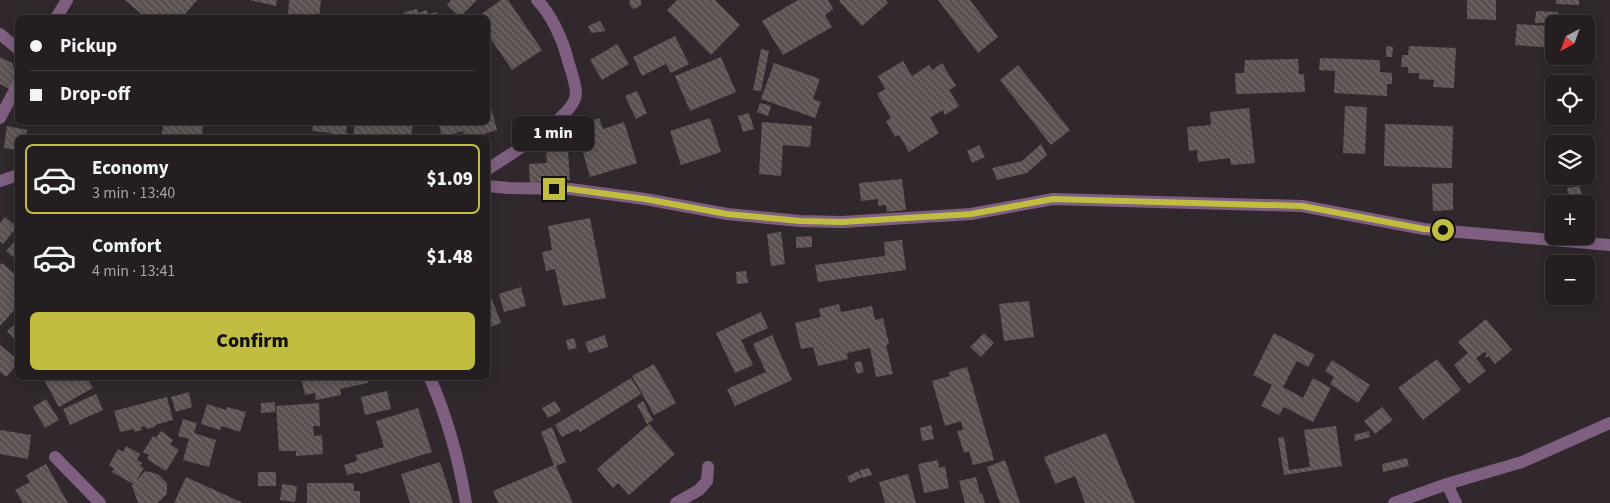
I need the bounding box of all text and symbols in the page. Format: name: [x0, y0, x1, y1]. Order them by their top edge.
north arrow: [1545, 15, 1595, 65]
map controls: [1545, 15, 1595, 305]
text: Pickup: [60, 33, 117, 60]
button: locate: [1545, 75, 1595, 125]
text: Drop-off: [60, 81, 130, 108]
callout: 1 min: [513, 116, 595, 152]
text: 1 min: [533, 122, 573, 144]
button: layers: [1545, 135, 1595, 185]
text: Economy: [92, 155, 169, 182]
icon: car: [32, 157, 77, 202]
text: $1.09: [427, 166, 473, 193]
route end: [543, 178, 565, 200]
text: 3 min · 13:40: [92, 182, 175, 204]
button: +: [1545, 195, 1595, 245]
route start: [1432, 219, 1454, 241]
text: Comfort: [92, 233, 162, 260]
icon: car: [32, 235, 77, 280]
text: $1.48: [427, 244, 473, 271]
button: −: [1545, 255, 1595, 305]
text: 4 min · 13:41: [92, 260, 175, 282]
button: Confirm: [30, 312, 475, 370]

